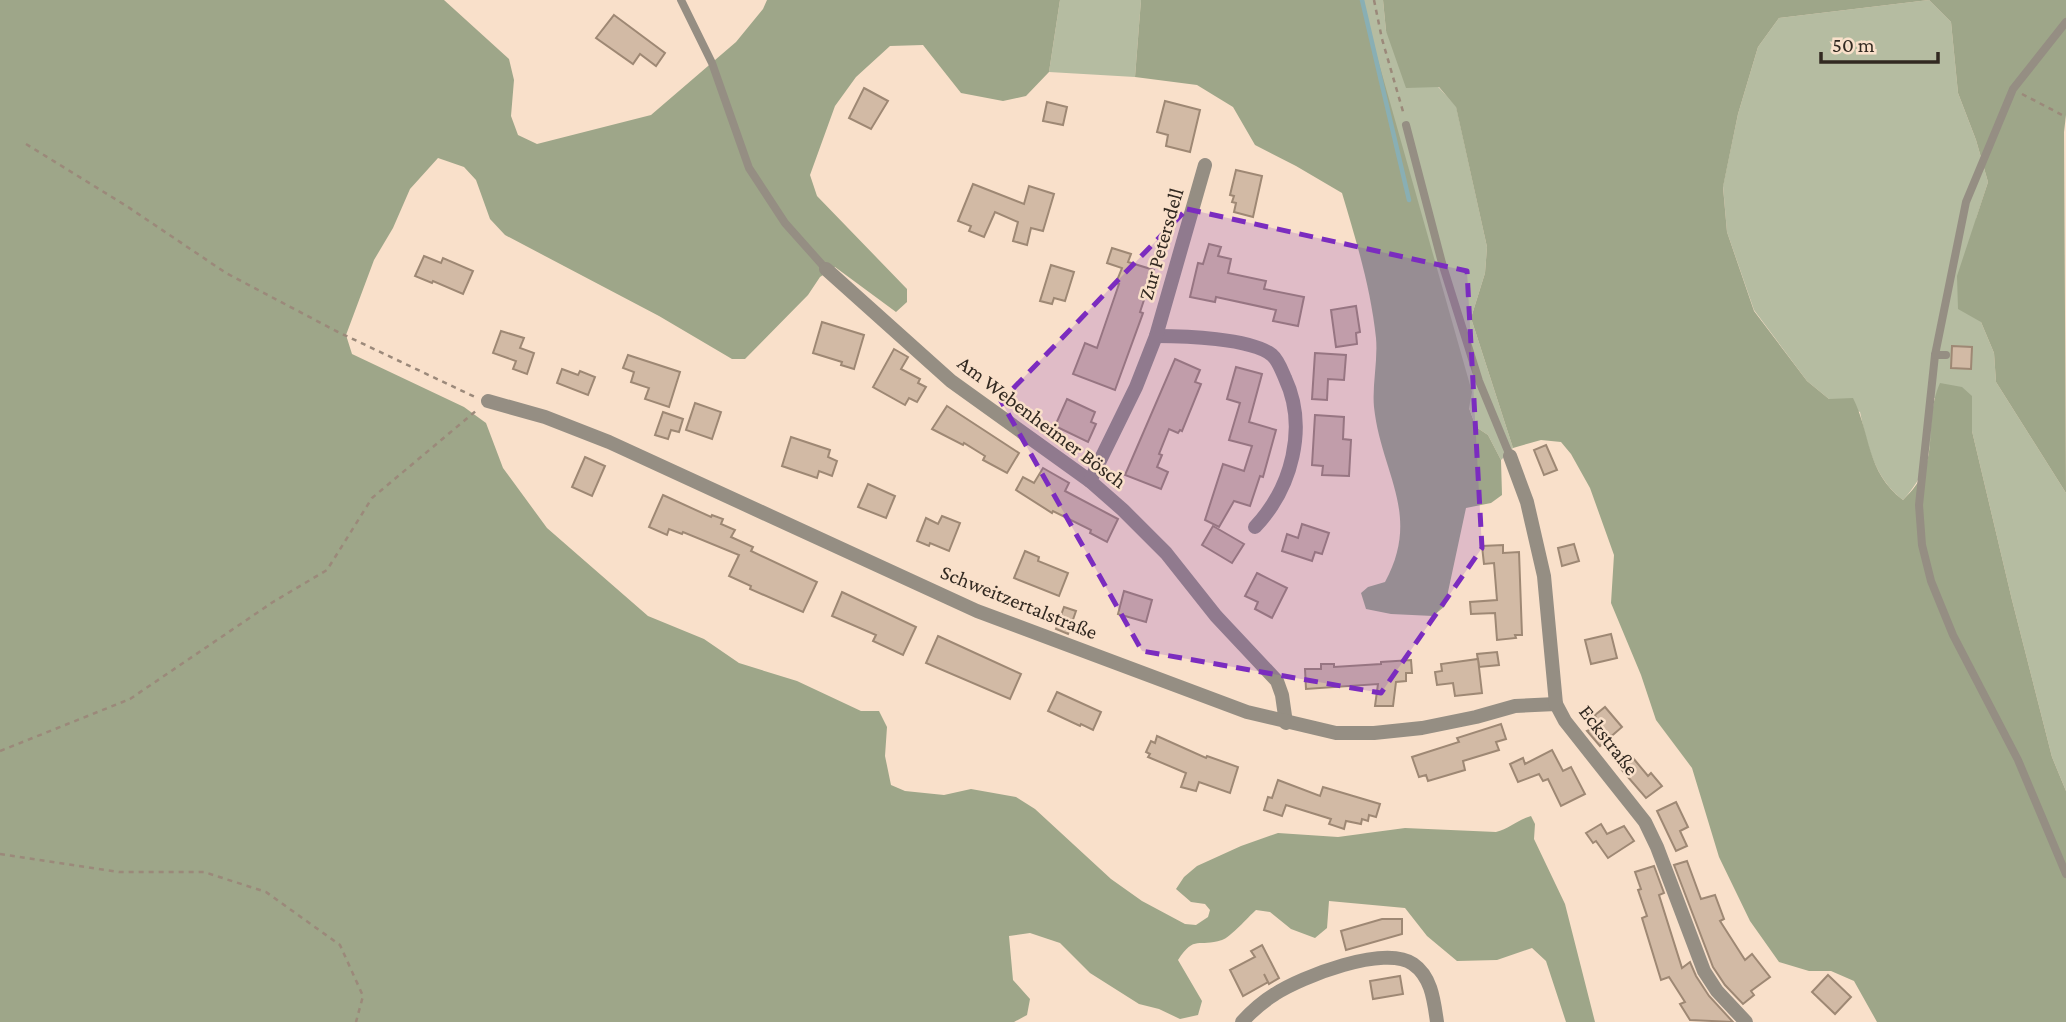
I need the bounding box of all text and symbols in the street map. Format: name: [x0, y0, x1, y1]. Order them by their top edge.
scale bar: [1821, 21, 1938, 65]
text: 50 m: [1832, 33, 1875, 57]
street label: Zur Petersdell: [1134, 185, 1188, 303]
street label: Am Webenheimer Bösch: [953, 351, 1131, 493]
street label: Schweitzertalstraße: [937, 560, 1101, 644]
street label: Eckstraße: [1574, 700, 1644, 780]

